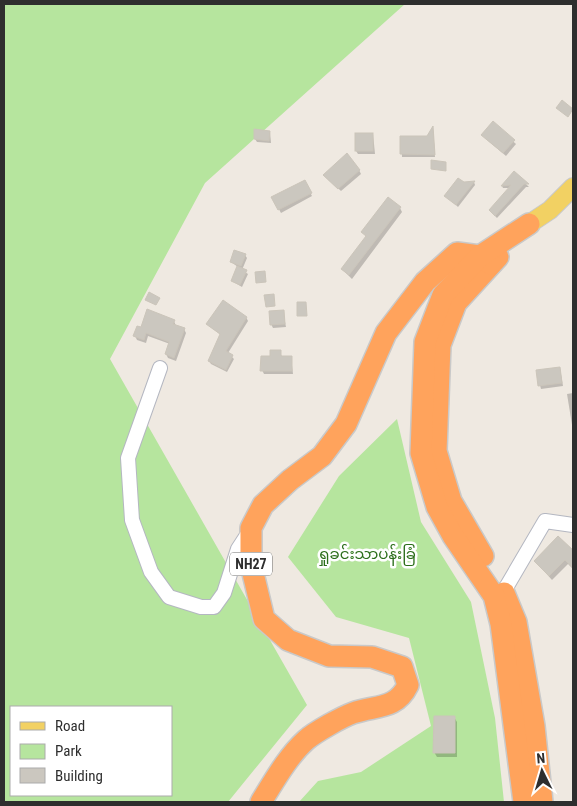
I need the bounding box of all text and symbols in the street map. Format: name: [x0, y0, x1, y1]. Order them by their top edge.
park label: ရှုခင်းသာပန်းခြံ: [318, 544, 416, 566]
road number: NH27: [230, 552, 272, 576]
legend: [10, 706, 172, 796]
text: Road: [55, 717, 85, 735]
text: Park: [55, 742, 82, 760]
north arrow: [517, 746, 567, 796]
text: N: [536, 750, 546, 766]
text: Building: [55, 767, 103, 785]

